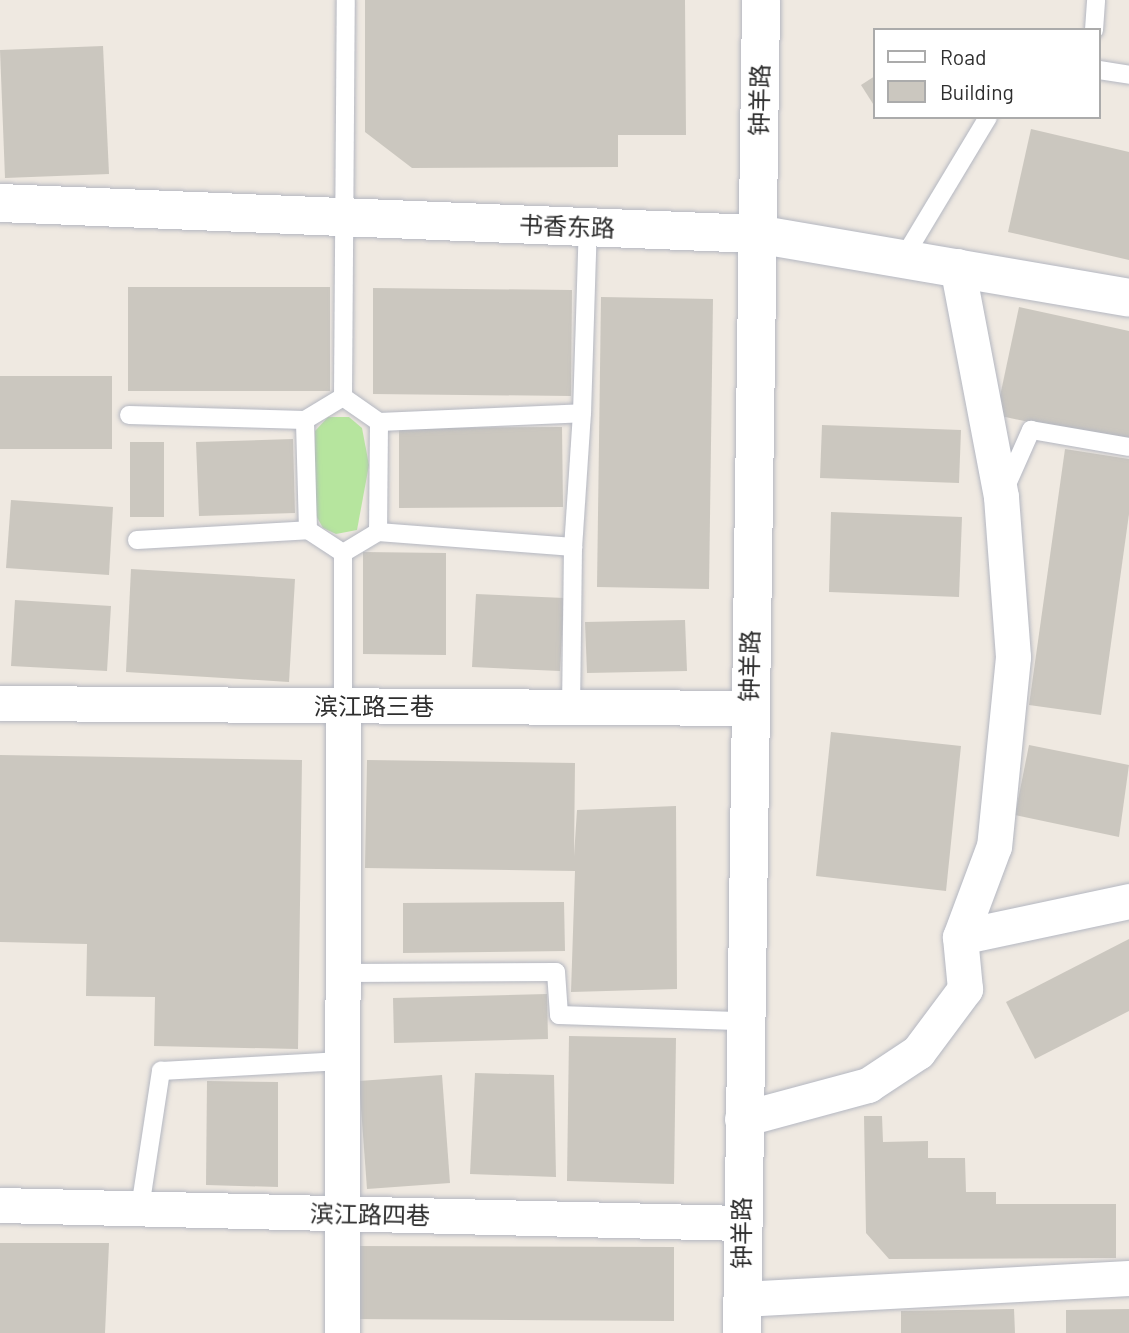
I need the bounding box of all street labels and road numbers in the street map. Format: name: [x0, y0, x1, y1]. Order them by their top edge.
street label: 钟羊路: [744, 64, 774, 136]
street label: 书香东路: [519, 210, 615, 242]
street label: 钟羊路: [734, 630, 764, 702]
street label: 滨江路三巷: [314, 692, 434, 720]
street label: 钟羊路: [727, 1197, 755, 1269]
street label: 滨江路四巷: [310, 1199, 430, 1229]

